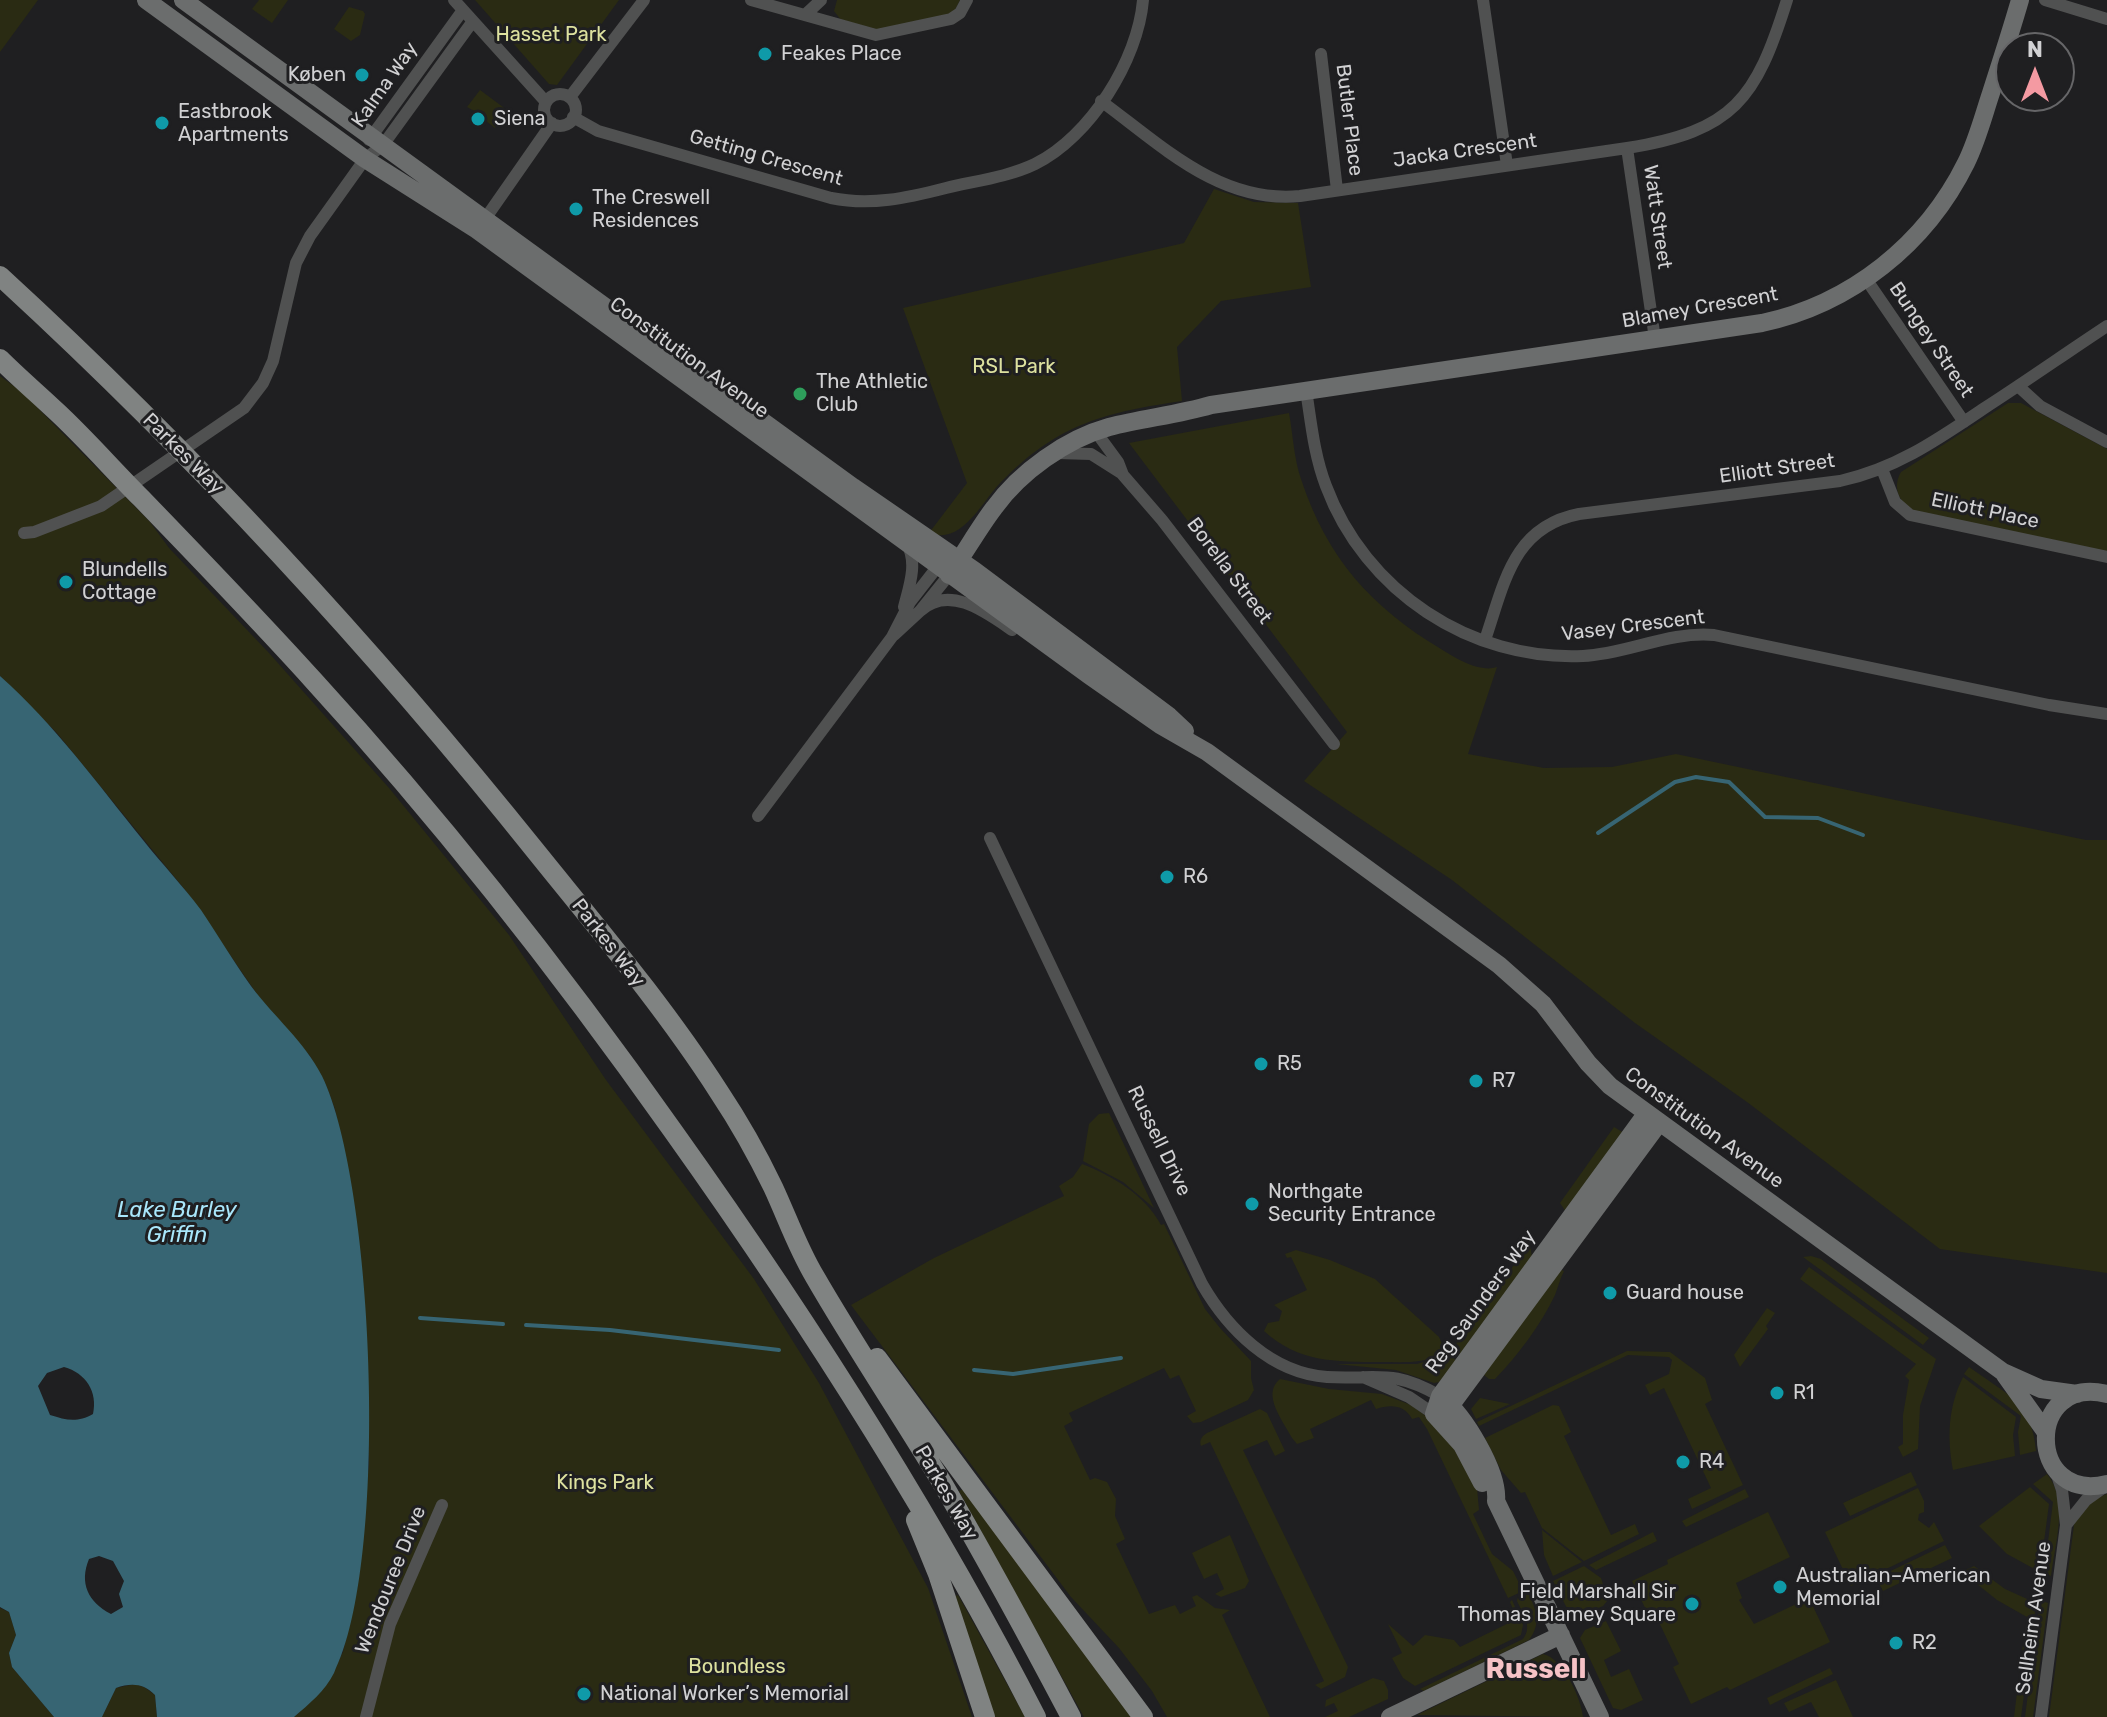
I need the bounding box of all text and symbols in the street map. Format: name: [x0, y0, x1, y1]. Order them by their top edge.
park label: Hasset Park: [495, 23, 607, 47]
north arrow: [1995, 32, 2075, 112]
text: N: [2027, 36, 2043, 63]
street label: Kalma Way: [347, 38, 423, 132]
place label: Feakes Place: [781, 42, 902, 66]
marker: Feakes Place: [756, 45, 774, 63]
place label: Køben: [288, 63, 346, 87]
street label: Butler Place: [1330, 63, 1368, 177]
marker: Køben: [353, 66, 371, 84]
place label: Eastbrook Apartments: [178, 100, 289, 147]
place label: Siena: [494, 107, 546, 131]
marker: Siena: [469, 110, 487, 128]
marker: Eastbrook Apartments: [153, 114, 171, 132]
street label: Getting Crescent: [687, 125, 845, 191]
street label: Jacka Crescent: [1392, 129, 1538, 173]
street label: Watt Street: [1638, 163, 1676, 271]
place label: The Creswell Residences: [592, 186, 710, 233]
marker: The Creswell Residences: [567, 200, 585, 218]
street label: Bungey Street: [1884, 278, 1978, 402]
street label: Blamey Crescent: [1620, 282, 1780, 334]
street label: Constitution Avenue: [605, 292, 773, 424]
park label: RSL Park: [972, 355, 1056, 379]
place label: The Athletic Club: [816, 370, 928, 417]
marker: The Athletic Club: [791, 385, 809, 403]
street label: Parkes Way: [137, 408, 229, 500]
street label: Elliott Street: [1718, 449, 1836, 489]
street label: Elliott Place: [1929, 488, 2041, 534]
street label: Borella Street: [1181, 513, 1277, 629]
place label: Blundells Cottage: [82, 558, 167, 605]
marker: Blundells Cottage: [57, 573, 75, 591]
street label: Vasey Crescent: [1560, 605, 1706, 647]
place label: R6: [1183, 865, 1208, 889]
marker: R6: [1158, 868, 1176, 886]
street label: Parkes Way: [566, 894, 650, 992]
place label: R5: [1277, 1052, 1302, 1076]
marker: R5: [1252, 1055, 1270, 1073]
street label: Constitution Avenue: [1620, 1062, 1788, 1194]
place label: R7: [1492, 1069, 1515, 1093]
marker: R7: [1467, 1072, 1485, 1090]
street label: Russell Drive: [1122, 1082, 1196, 1200]
place label: Northgate Security Entrance: [1268, 1180, 1436, 1227]
marker: Northgate Security Entrance: [1243, 1195, 1261, 1213]
water label: Lake Burley Griffin: [117, 1198, 237, 1250]
street label: Reg Saunders Way: [1421, 1225, 1541, 1379]
place label: Guard house: [1626, 1281, 1744, 1305]
marker: Guard house: [1601, 1284, 1619, 1302]
place label: R1: [1793, 1381, 1815, 1405]
marker: R1: [1768, 1384, 1786, 1402]
street label: Parkes Way: [909, 1442, 983, 1544]
place label: R4: [1699, 1450, 1725, 1474]
marker: R4: [1674, 1453, 1692, 1471]
park label: Kings Park: [556, 1471, 654, 1495]
street label: Wendouree Drive: [350, 1503, 432, 1657]
street label: Sellheim Avenue: [2011, 1540, 2057, 1696]
place label: Australian–American Memorial: [1796, 1564, 1991, 1611]
marker: Australian–American Memorial: [1771, 1578, 1789, 1596]
place label: Field Marshall Sir Thomas Blamey Square: [1457, 1580, 1676, 1627]
marker: Field Marshall Sir Thomas Blamey Square: [1683, 1595, 1701, 1613]
place label: R2: [1912, 1631, 1937, 1655]
marker: R2: [1887, 1634, 1905, 1652]
district label: Russell: [1486, 1653, 1586, 1687]
park label: Boundless: [688, 1655, 786, 1679]
place label: National Worker’s Memorial: [600, 1682, 849, 1706]
marker: National Worker’s Memorial: [575, 1685, 593, 1703]

